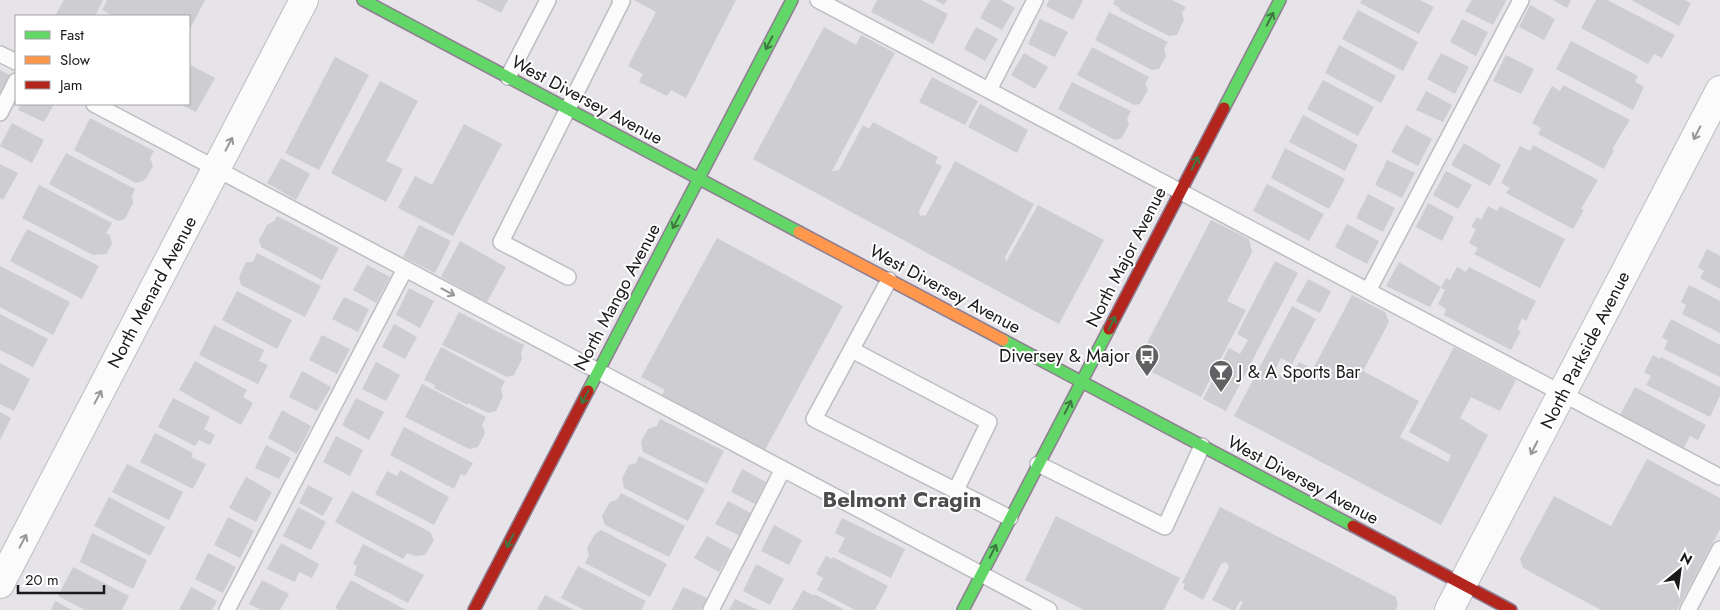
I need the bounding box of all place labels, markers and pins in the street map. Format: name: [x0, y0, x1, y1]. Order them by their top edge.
place label: Diversey & Major: [999, 343, 1131, 369]
bus stop icon: Diversey & Major: [1134, 343, 1160, 377]
bar icon: J & A Sports Bar: [1208, 359, 1234, 393]
place label: J & A Sports Bar: [1236, 359, 1361, 385]

